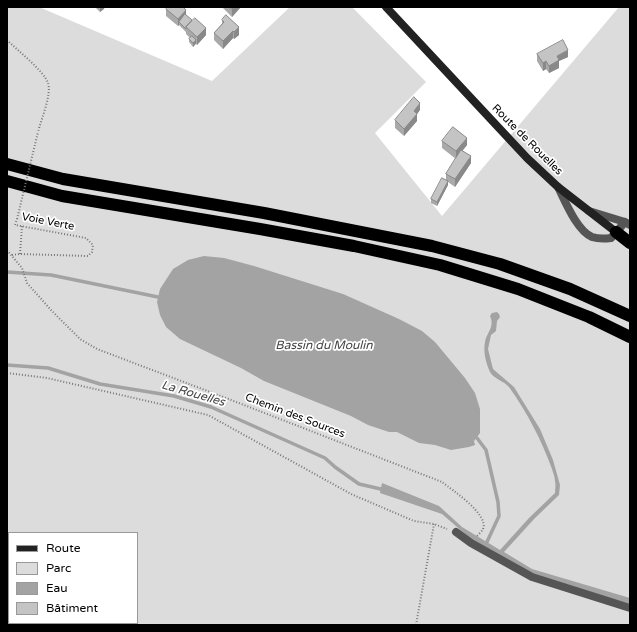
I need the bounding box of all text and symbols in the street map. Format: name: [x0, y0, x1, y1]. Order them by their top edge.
street label: Route de Rouelles: [489, 102, 565, 178]
street label: Voie Verte: [21, 210, 75, 234]
water label: Bassin du Moulin: [275, 339, 373, 353]
water label: La Rouelles: [160, 378, 226, 410]
street label: Chemin des Sources: [243, 391, 347, 441]
legend: [8, 532, 138, 624]
text: Route: [46, 541, 80, 555]
text: Parc: [46, 561, 71, 575]
text: Eau: [46, 581, 68, 595]
text: Bâtiment: [46, 601, 98, 615]

